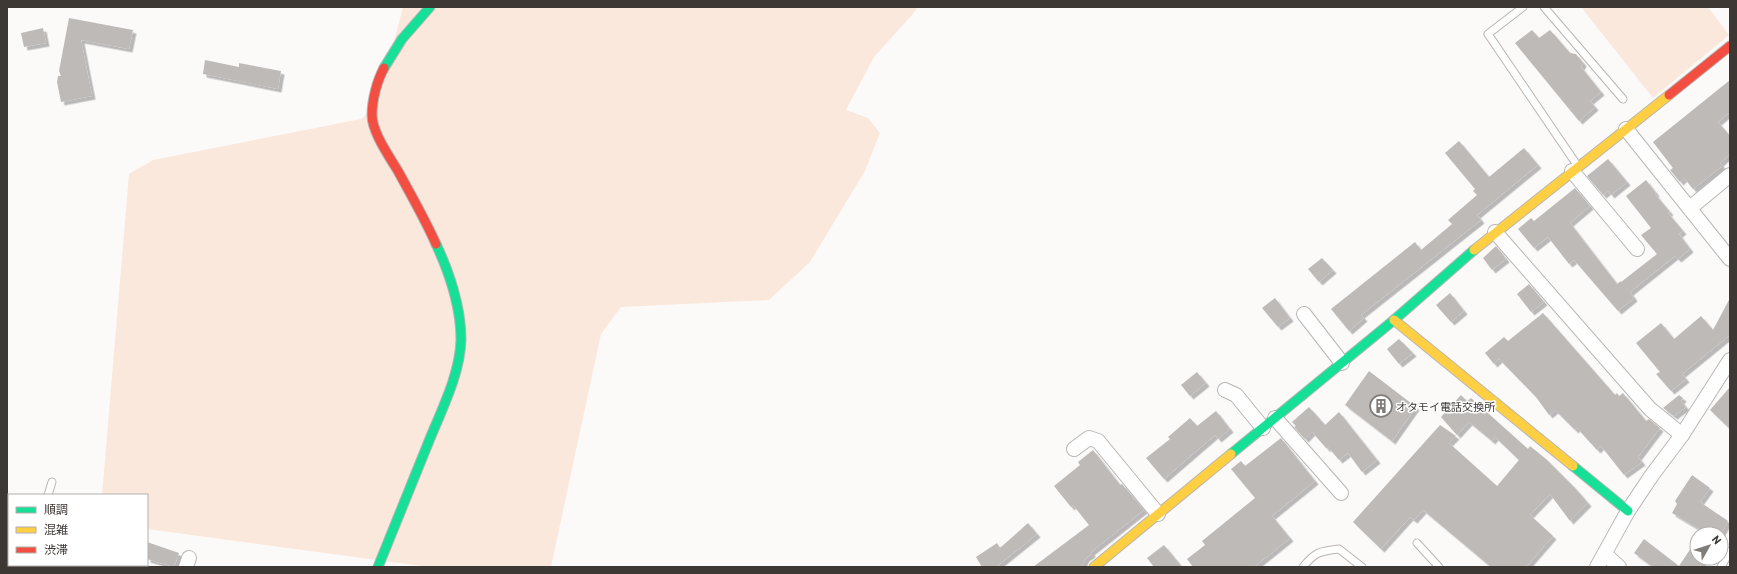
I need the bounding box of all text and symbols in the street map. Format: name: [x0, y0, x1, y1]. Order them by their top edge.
building icon: オタモイ電話交換所: [1368, 393, 1394, 419]
place label: オタモイ電話交換所: [1396, 400, 1496, 413]
legend: [8, 494, 148, 566]
text: 順調: [44, 502, 68, 516]
text: 混雑: [44, 522, 68, 536]
north arrow: [1689, 526, 1729, 566]
text: N: [1710, 532, 1725, 546]
text: 渋滞: [44, 542, 68, 556]

